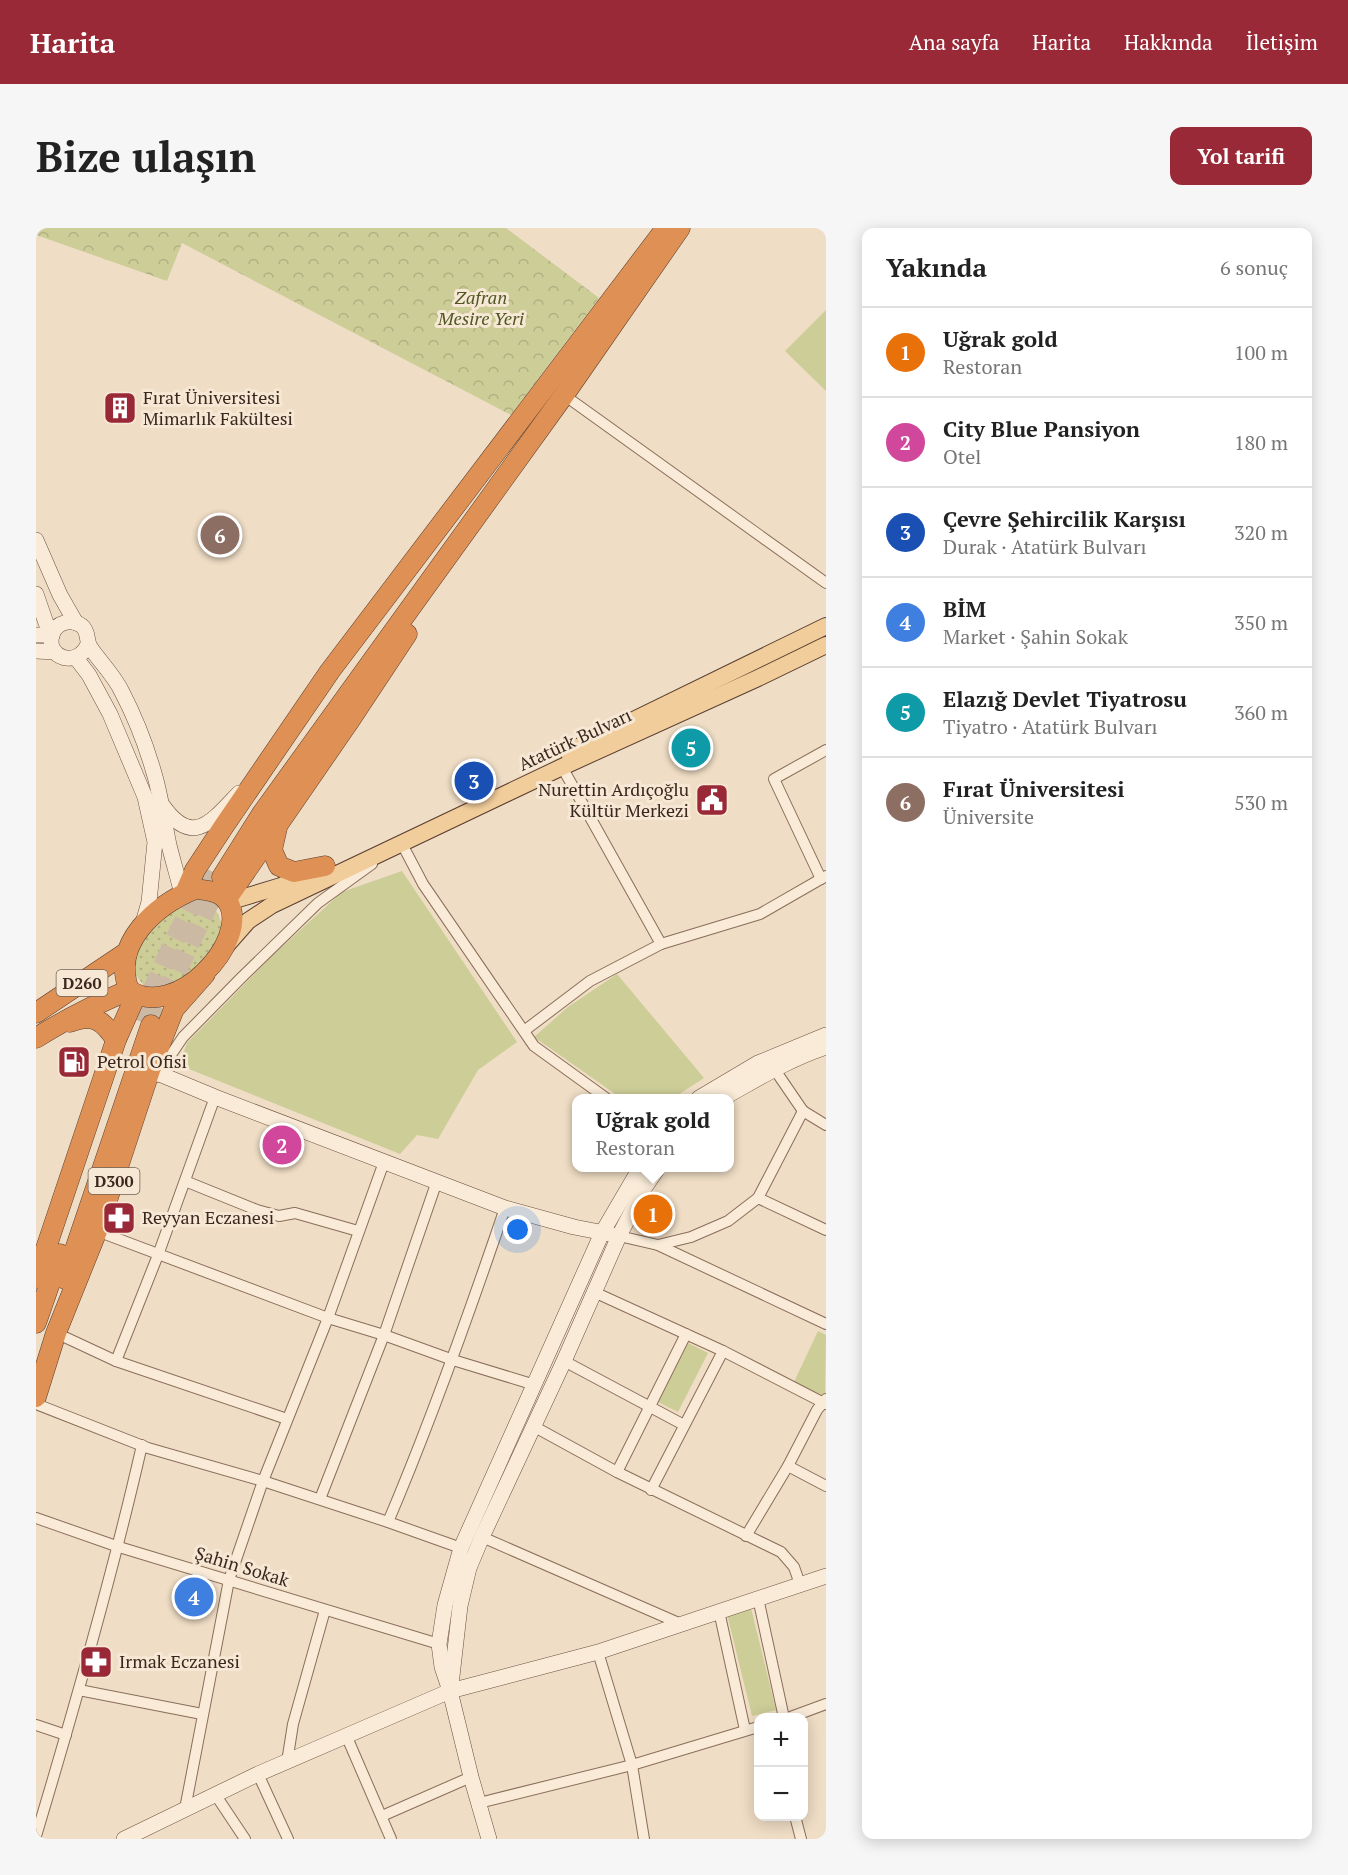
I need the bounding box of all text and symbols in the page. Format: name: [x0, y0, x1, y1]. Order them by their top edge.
text: Harita: [30, 24, 115, 61]
text: Ana sayfa: [909, 28, 999, 56]
text: Harita: [1032, 28, 1091, 56]
text: Hakkında: [1124, 28, 1213, 56]
text: İletişim: [1246, 28, 1318, 56]
button: Yol tarifi: [1170, 127, 1312, 185]
text: Bize ulaşın: [36, 128, 256, 184]
text: Yakında: [886, 250, 987, 284]
text: 6 sonuç: [1220, 254, 1288, 281]
park label: Zafran Mesire Yeri: [437, 285, 524, 330]
text: Uğrak gold: [943, 324, 1058, 353]
text: 1: [900, 339, 911, 366]
text: 100 m: [1234, 339, 1288, 366]
text: Restoran: [943, 353, 1022, 380]
place label: Fırat Üniversitesi Mimarlık Fakültesi: [143, 385, 293, 430]
building icon: Fırat Üniversitesi Mimarlık Fakültesi: [102, 390, 138, 426]
text: City Blue Pansiyon: [943, 414, 1140, 443]
text: 2: [900, 429, 911, 456]
text: 180 m: [1234, 429, 1288, 456]
text: Otel: [943, 443, 981, 470]
text: Çevre Şehircilik Karşısı: [943, 504, 1186, 533]
pin: 6: [200, 512, 240, 558]
text: 3: [900, 519, 911, 546]
text: 320 m: [1234, 519, 1288, 546]
text: Durak · Atatürk Bulvarı: [943, 533, 1147, 560]
text: BİM: [943, 594, 986, 623]
text: 4: [900, 609, 911, 636]
text: 350 m: [1234, 609, 1288, 636]
text: Market · Şahin Sokak: [943, 623, 1128, 650]
text: Elazığ Devlet Tiyatrosu: [943, 684, 1187, 713]
text: 5: [900, 699, 911, 726]
text: 360 m: [1234, 699, 1288, 726]
street label: Atatürk Bulvarı: [514, 702, 635, 776]
text: Tiyatro · Atatürk Bulvarı: [943, 713, 1158, 740]
pin: 5: [672, 726, 710, 770]
pin: 3: [454, 758, 494, 804]
text: Fırat Üniversitesi: [943, 774, 1125, 803]
place label: Nurettin Ardıçoğlu Kültür Merkezi: [538, 777, 689, 822]
public building icon: Nurettin Ardıçoğlu Kültür Merkezi: [694, 782, 730, 818]
text: 6: [900, 789, 911, 816]
text: 530 m: [1234, 789, 1288, 816]
text: Üniversite: [943, 803, 1034, 830]
road number: D260: [56, 970, 108, 996]
fuel station icon: Petrol Ofisi: [56, 1044, 92, 1080]
place label: Petrol Ofisi: [97, 1049, 187, 1073]
popup: [572, 1094, 734, 1172]
text: Uğrak gold: [596, 1105, 710, 1134]
pin: 2: [262, 1122, 302, 1168]
text: Restoran: [596, 1134, 675, 1161]
road number: D300: [88, 1168, 140, 1194]
pin: 1: [634, 1192, 672, 1236]
pharmacy icon: Reyyan Eczanesi: [101, 1200, 137, 1236]
place label: Reyyan Eczanesi: [142, 1205, 274, 1229]
your location: [503, 1215, 532, 1244]
street label: Şahin Sokak: [192, 1540, 293, 1592]
pin: 4: [174, 1574, 214, 1620]
pharmacy icon: Irmak Eczanesi: [78, 1644, 114, 1680]
place label: Irmak Eczanesi: [119, 1649, 240, 1673]
map controls: [754, 1713, 808, 1821]
button: +: [754, 1713, 808, 1767]
button: −: [754, 1767, 808, 1821]

